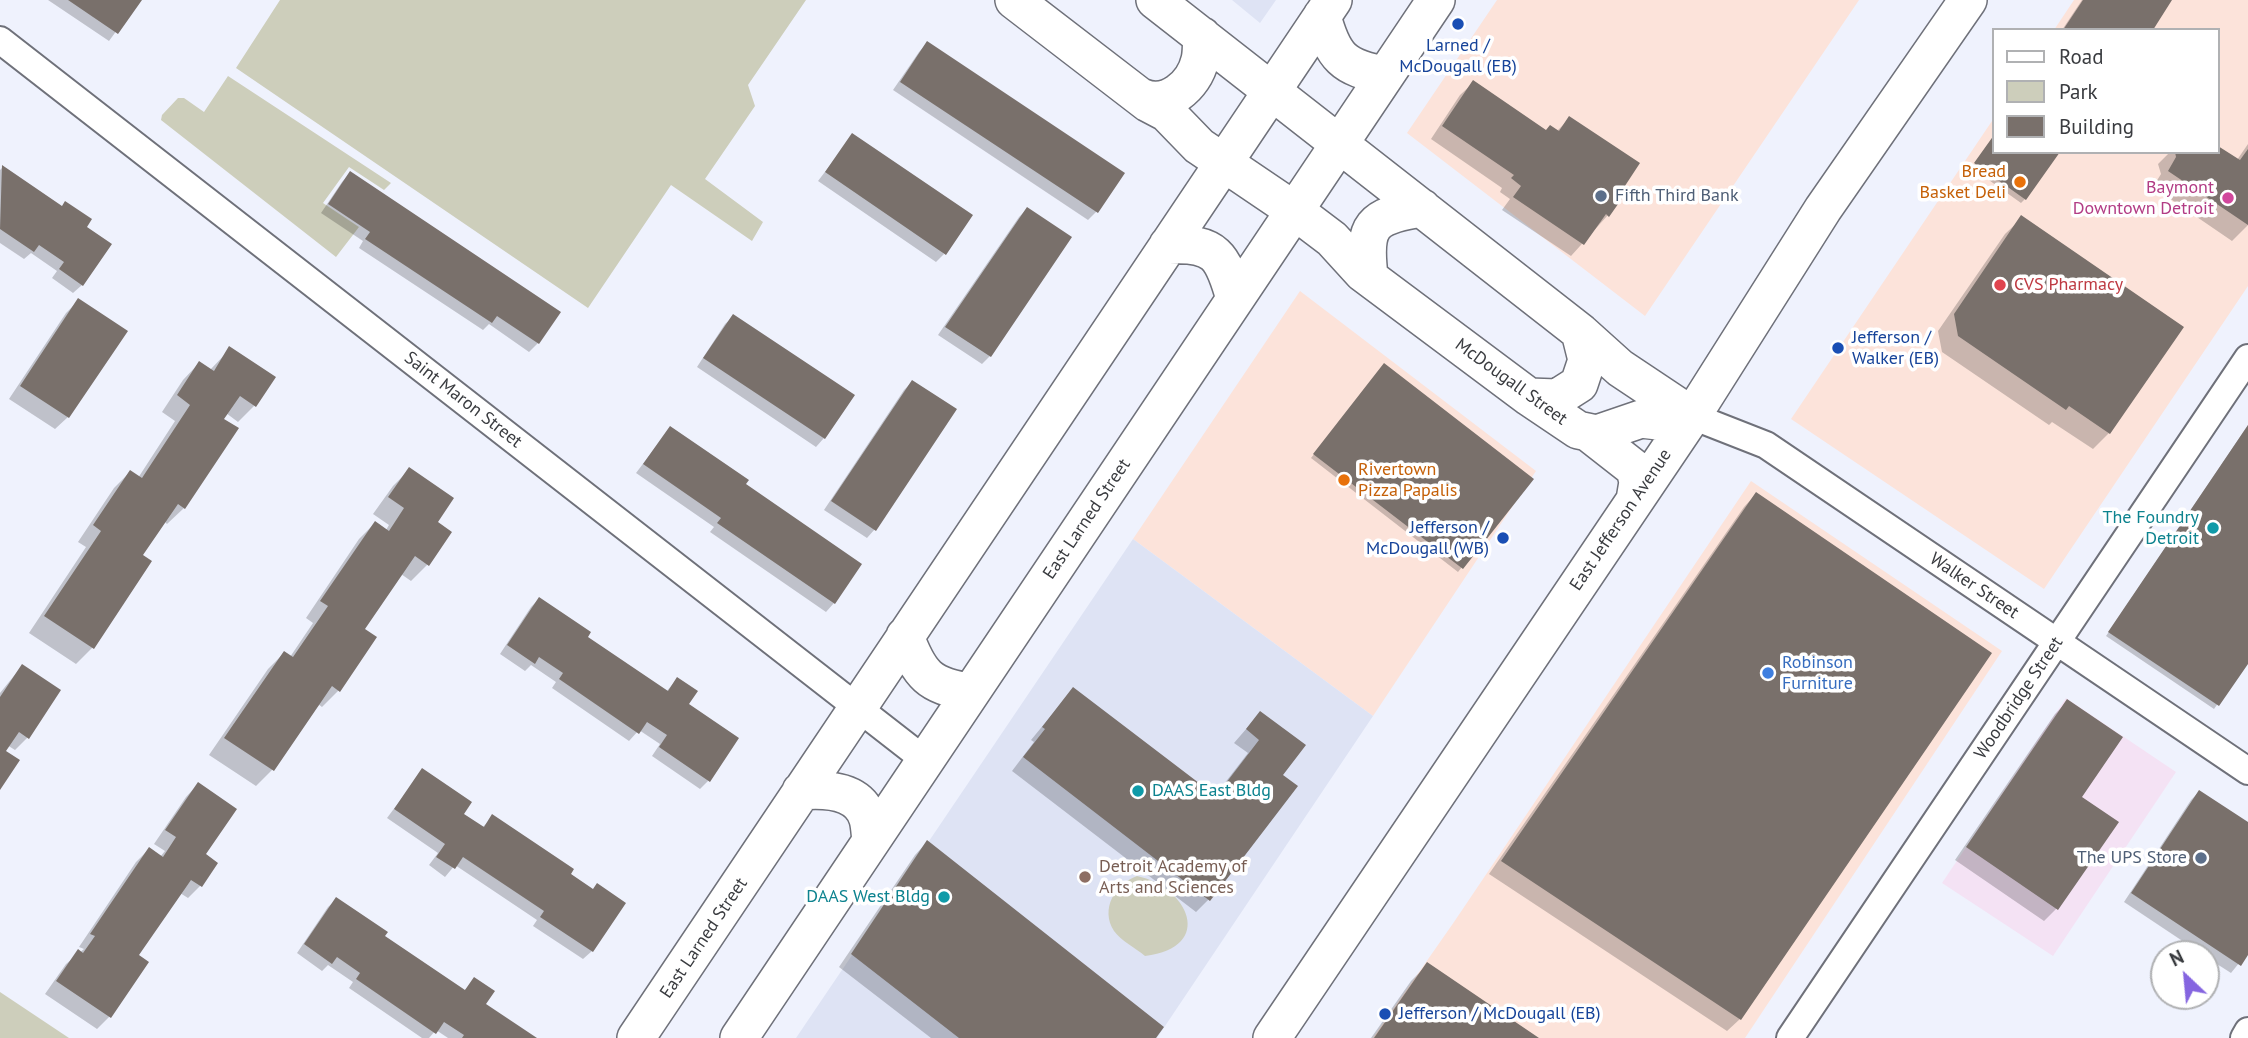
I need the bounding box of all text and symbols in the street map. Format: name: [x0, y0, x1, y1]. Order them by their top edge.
marker: Larned / McDougall (EB): [1450, 16, 1466, 32]
legend: [1993, 28, 2220, 154]
place label: Larned / McDougall (EB): [1399, 35, 1517, 78]
text: Road: [2059, 43, 2103, 70]
text: Park: [2059, 78, 2098, 105]
text: Building: [2059, 113, 2134, 140]
place label: Bread Basket Deli: [1920, 161, 2006, 204]
marker: Bread Basket Deli: [2012, 174, 2028, 190]
place label: Baymont Downtown Detroit: [2073, 177, 2214, 220]
place label: Fifth Third Bank: [1615, 185, 1739, 207]
marker: Fifth Third Bank: [1593, 188, 1609, 204]
marker: Baymont Downtown Detroit: [2220, 190, 2236, 206]
place label: CVS Pharmacy: [2014, 274, 2123, 296]
marker: CVS Pharmacy: [1992, 277, 2008, 293]
place label: Jefferson / Walker (EB): [1852, 327, 1939, 370]
street label: McDougall Street: [1451, 334, 1571, 430]
marker: Jefferson / Walker (EB): [1830, 340, 1846, 356]
street label: Saint Maron Street: [400, 347, 526, 453]
street label: East Jefferson Avenue: [1566, 445, 1676, 595]
street label: East Larned Street: [1039, 455, 1135, 583]
place label: Rivertown Pizza Papalis: [1358, 459, 1457, 502]
marker: Rivertown Pizza Papalis: [1336, 472, 1352, 488]
place label: The Foundry Detroit: [2103, 507, 2199, 550]
place label: Jefferson / McDougall (WB): [1366, 517, 1489, 560]
marker: The Foundry Detroit: [2205, 520, 2221, 536]
marker: Jefferson / McDougall (WB): [1495, 530, 1511, 546]
street label: Walker Street: [1925, 548, 2023, 624]
street label: Woodbridge Street: [1970, 633, 2068, 763]
place label: Robinson Furniture: [1782, 652, 1853, 694]
marker: Robinson Furniture: [1760, 665, 1776, 681]
place label: DAAS East Bldg: [1152, 780, 1271, 802]
marker: DAAS East Bldg: [1130, 783, 1146, 799]
place label: The UPS Store: [2077, 847, 2187, 869]
marker: The UPS Store: [2193, 850, 2209, 866]
place label: Detroit Academy of Arts and Sciences: [1099, 856, 1247, 898]
marker: Detroit Academy of Arts and Sciences: [1077, 869, 1093, 885]
street label: East Larned Street: [656, 874, 752, 1002]
place label: DAAS West Bldg: [806, 886, 930, 908]
marker: DAAS West Bldg: [936, 889, 952, 905]
north arrow: [2150, 940, 2220, 1010]
text: N: [2166, 944, 2188, 971]
place label: Jefferson / McDougall (EB): [1399, 1003, 1601, 1025]
marker: Jefferson / McDougall (EB): [1377, 1006, 1393, 1022]

